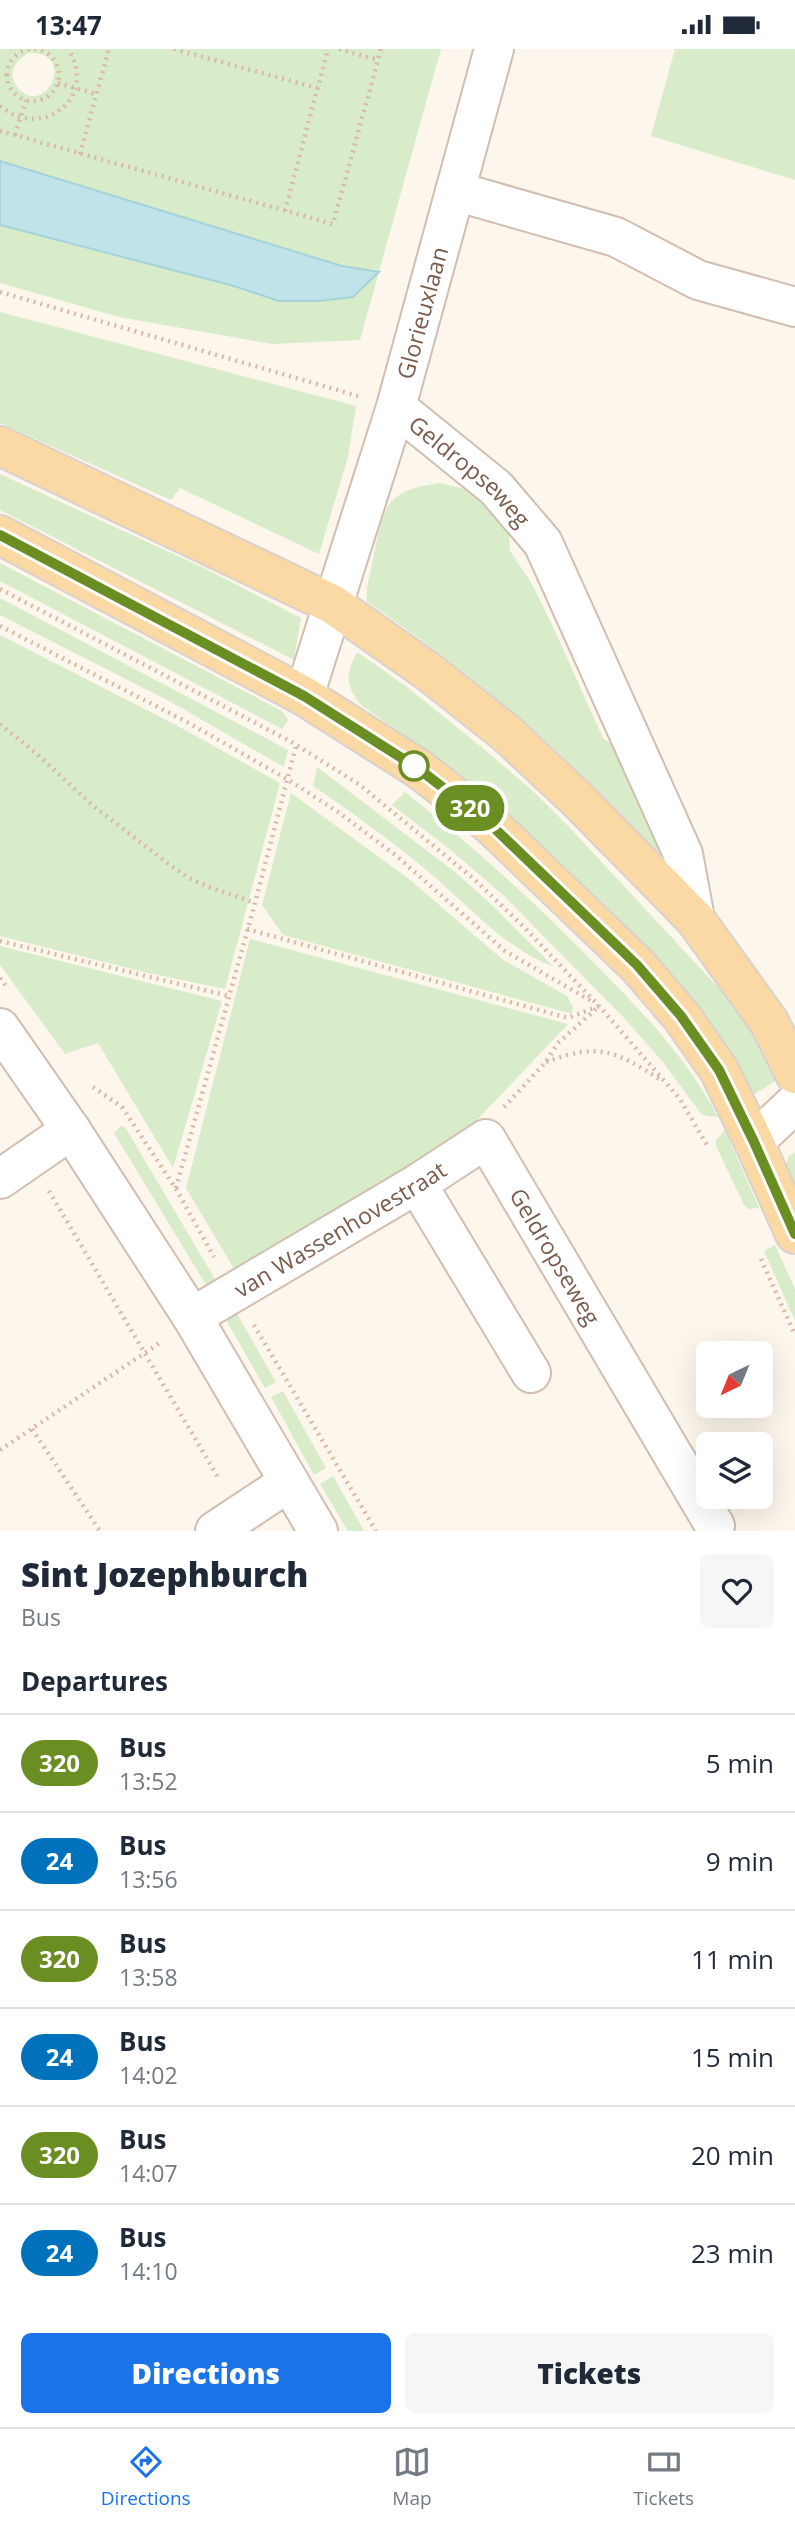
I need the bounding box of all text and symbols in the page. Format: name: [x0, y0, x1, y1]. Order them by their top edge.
text: 13:47: [35, 7, 102, 43]
street label: Glorieuxlaan: [388, 243, 455, 383]
street label: Geldropseweg: [402, 408, 539, 534]
unlabelled marker: [399, 751, 429, 781]
line badge: 320: [430, 785, 510, 831]
text: 320: [449, 791, 491, 824]
street label: van Wassenhovestraat: [228, 1153, 452, 1305]
street label: Geldropseweg: [502, 1182, 609, 1331]
north arrow: [696, 1341, 774, 1417]
map controls: [696, 1341, 773, 1509]
button: layers: [696, 1432, 773, 1509]
text: Sint Jozephburch: [21, 1552, 308, 1597]
button: heart: [700, 1554, 774, 1628]
text: Bus: [21, 1601, 61, 1633]
text: Departures: [21, 1663, 168, 1699]
text: Bus: [119, 1729, 166, 1765]
text: 5 min: [706, 1745, 774, 1781]
text: 320: [39, 1746, 80, 1779]
text: 13:52: [119, 1765, 178, 1797]
text: Bus: [119, 1827, 166, 1863]
text: 9 min: [706, 1843, 774, 1879]
text: 24: [46, 1844, 73, 1877]
text: 13:56: [119, 1863, 178, 1895]
text: Bus: [119, 1925, 166, 1961]
text: 11 min: [691, 1941, 774, 1977]
text: 320: [39, 1942, 80, 1975]
text: 13:58: [119, 1961, 178, 1993]
text: Bus: [119, 2023, 166, 2059]
text: 15 min: [691, 2039, 774, 2075]
text: 24: [46, 2040, 73, 2073]
text: 14:02: [119, 2059, 178, 2091]
text: Bus: [119, 2121, 166, 2157]
text: 20 min: [691, 2137, 774, 2173]
text: 320: [39, 2138, 80, 2171]
text: 14:07: [119, 2157, 178, 2189]
text: Bus: [119, 2219, 166, 2255]
text: 23 min: [691, 2235, 774, 2271]
text: 24: [46, 2236, 73, 2269]
text: 14:10: [119, 2255, 178, 2287]
button: Directions: [21, 2333, 391, 2413]
button: Tickets: [405, 2333, 774, 2413]
tab: Directions: [101, 2443, 191, 2511]
tab: Map: [392, 2443, 432, 2511]
tab: Tickets: [633, 2443, 694, 2511]

